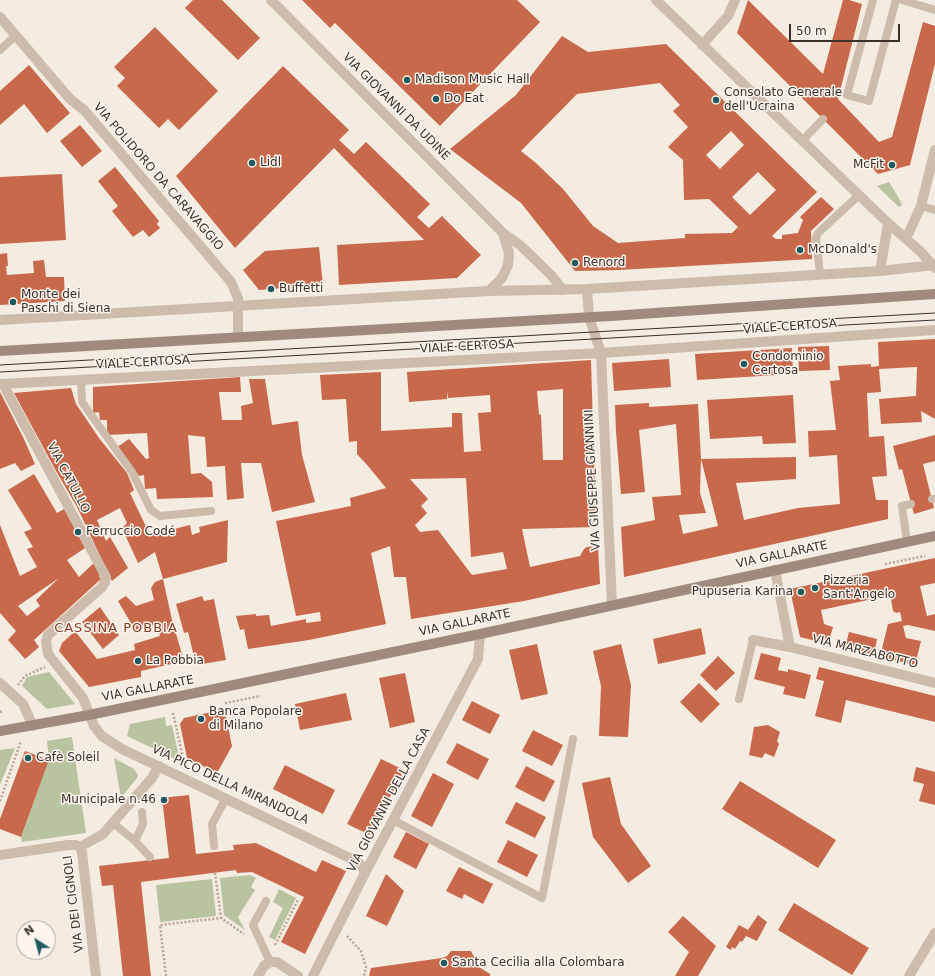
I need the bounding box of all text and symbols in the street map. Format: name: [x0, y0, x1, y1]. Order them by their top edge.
scale bar: [791, 16, 902, 42]
text: 50 m: [796, 24, 827, 38]
street label: VIA GIOVANNI DA UDINE: [339, 50, 453, 164]
place label: Madison Music Hall: [415, 73, 530, 87]
marker: Madison Music Hall: [402, 75, 412, 85]
place label: Consolato Generale dell'Ucraina: [724, 86, 842, 114]
place label: Do Eat: [444, 92, 484, 106]
marker: Do Eat: [431, 94, 441, 104]
marker: Consolato Generale dell'Ucraina: [711, 95, 721, 105]
street label: VIA POLIDORO DA CARAVAGGIO: [90, 100, 226, 254]
place label: Lidl: [260, 156, 281, 170]
marker: Lidl: [247, 158, 257, 168]
place label: McFit: [853, 158, 884, 172]
marker: McFit: [887, 160, 897, 170]
place label: McDonald's: [808, 243, 877, 257]
marker: McDonald's: [795, 245, 805, 255]
place label: Renord: [583, 256, 625, 270]
marker: Renord: [570, 258, 580, 268]
place label: Buffetti: [279, 282, 323, 296]
marker: Buffetti: [266, 284, 276, 294]
place label: Monte dei Paschi di Siena: [21, 288, 111, 316]
marker: Monte dei Paschi di Siena: [8, 297, 18, 307]
street label: VIALE CERTOSA: [742, 317, 838, 337]
street label: VIALE CERTOSA: [420, 337, 514, 357]
place label: Condominio Certosa: [752, 350, 824, 378]
street label: VIALE CERTOSA: [96, 353, 190, 373]
marker: Condominio Certosa: [739, 359, 749, 369]
street label: VIA GIUSEPPE GIANNINI: [582, 409, 604, 551]
street label: VIA CATULLO: [43, 440, 93, 516]
place label: Ferruccio Codé: [86, 525, 175, 539]
marker: Ferruccio Codé: [73, 527, 83, 537]
street label: VIA GALLARATE: [735, 538, 829, 572]
place label: Pizzeria Sant'Angelo: [823, 574, 895, 602]
marker: Pizzeria Sant'Angelo: [810, 583, 820, 593]
place label: Pupuseria Karina: [692, 585, 793, 599]
marker: Pupuseria Karina: [796, 587, 806, 597]
street label: VIA GALLARATE: [418, 606, 512, 640]
district label: CASSINA POBBIA: [54, 621, 178, 637]
street label: VIA MARZABOTTO: [811, 632, 919, 672]
place label: La Pobbia: [146, 654, 204, 668]
marker: La Pobbia: [133, 656, 143, 666]
street label: VIA GALLARATE: [101, 673, 195, 705]
place label: Banca Popolare di Milano: [209, 705, 302, 733]
marker: Banca Popolare di Milano: [196, 714, 206, 724]
street label: VIA GIOVANNI DELLA CASA: [345, 725, 433, 875]
street label: VIA PICO DELLA MIRANDOLA: [149, 742, 311, 828]
place label: Cafè Soleil: [36, 751, 99, 765]
marker: Cafè Soleil: [23, 753, 33, 763]
place label: Municipale n.46: [61, 793, 156, 807]
marker: Municipale n.46: [159, 795, 169, 805]
street label: VIA DEI CIGNOLI: [61, 855, 87, 953]
north arrow: [16, 920, 56, 960]
text: N: [22, 923, 37, 939]
place label: Santa Cecilia alla Colombara: [452, 956, 625, 970]
marker: Santa Cecilia alla Colombara: [439, 958, 449, 968]

